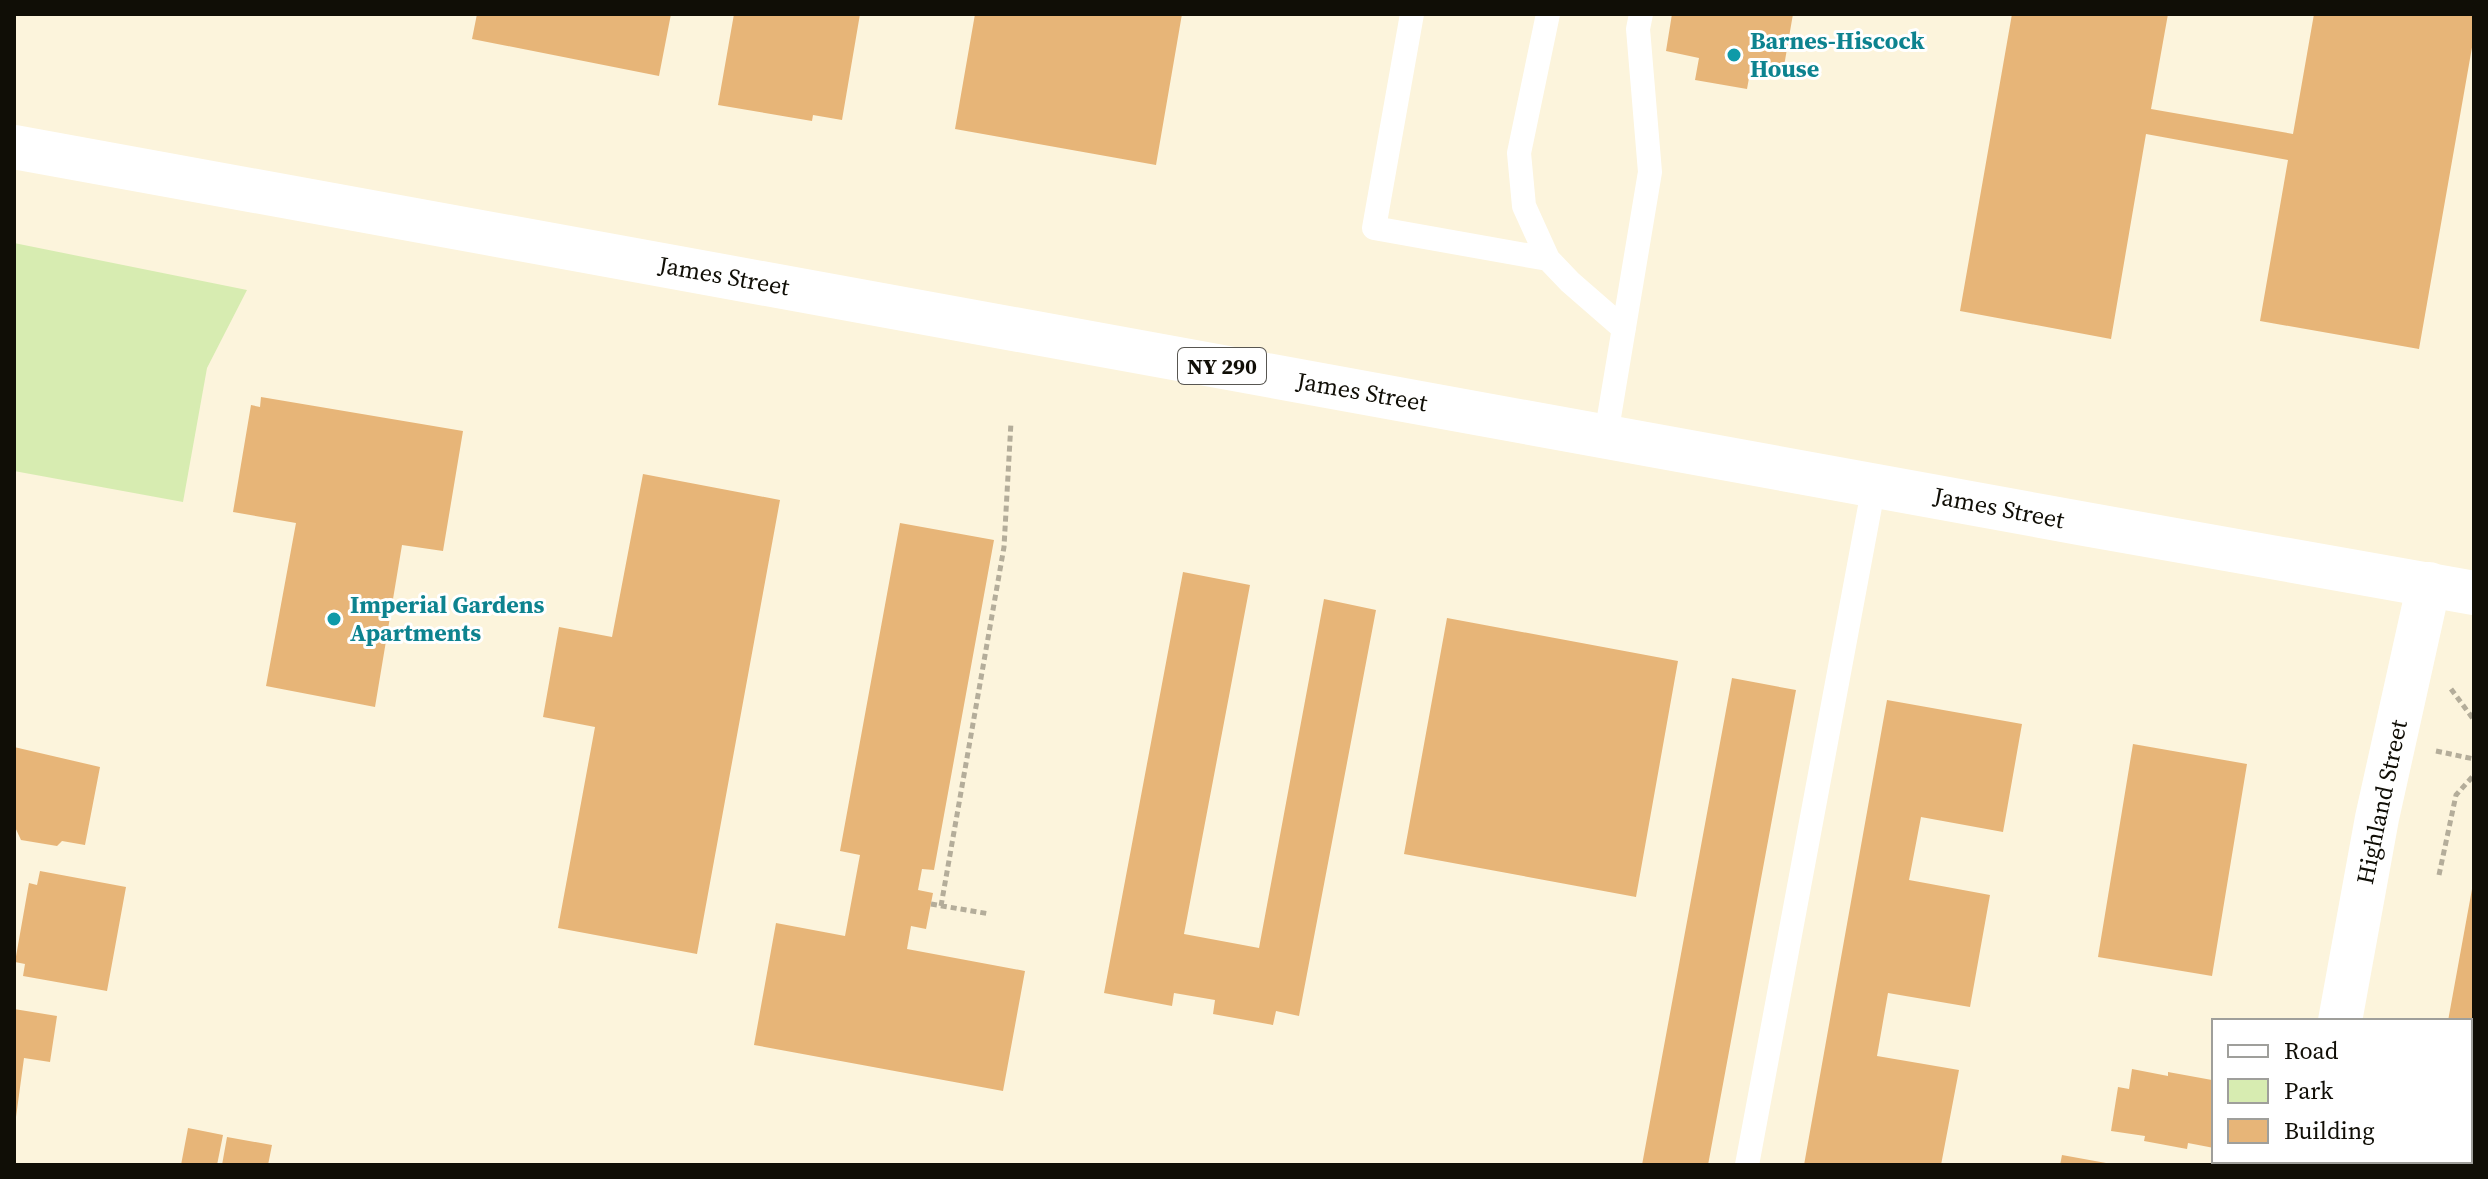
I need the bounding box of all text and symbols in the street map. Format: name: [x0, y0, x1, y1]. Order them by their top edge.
place label: Barnes-Hiscock House: [1750, 24, 1925, 85]
marker: Barnes-Hiscock House: [1725, 46, 1743, 64]
street label: James Street: [655, 248, 792, 303]
road number: NY 290: [1178, 348, 1266, 384]
street label: James Street: [1293, 364, 1430, 419]
street label: James Street: [1930, 478, 2067, 536]
place label: Imperial Gardens Apartments: [350, 588, 544, 649]
marker: Imperial Gardens Apartments: [325, 610, 343, 628]
street label: Highland Street: [2348, 716, 2415, 887]
legend: [2212, 1019, 2472, 1163]
text: Road: [2284, 1034, 2339, 1067]
text: Park: [2284, 1074, 2334, 1107]
text: Building: [2284, 1114, 2375, 1147]

